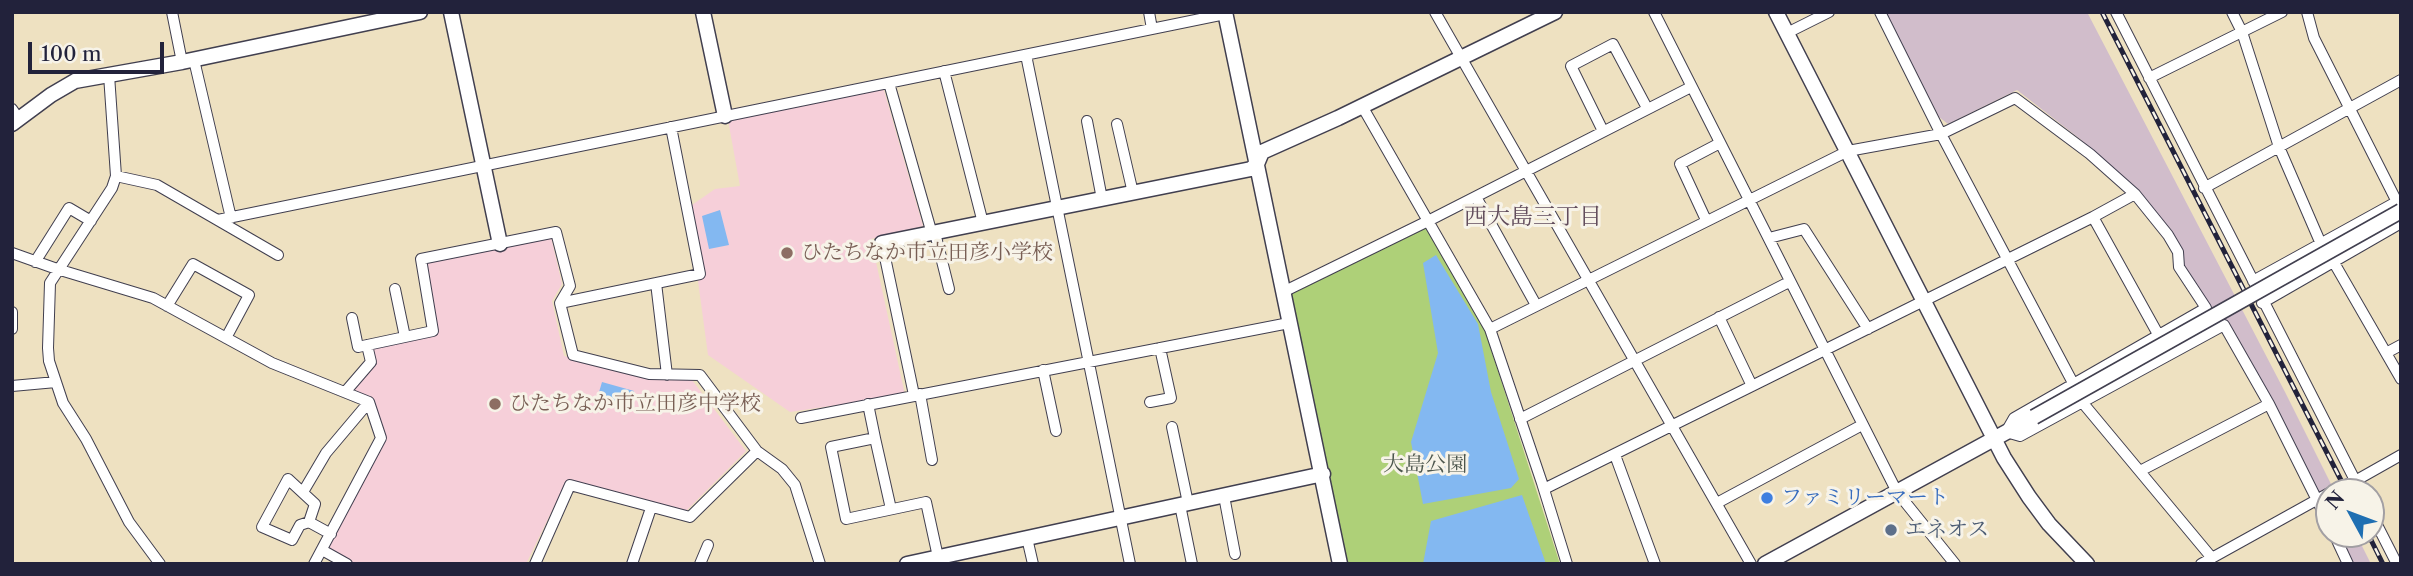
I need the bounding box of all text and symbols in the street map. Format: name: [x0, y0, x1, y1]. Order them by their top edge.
scale bar: [32, 28, 168, 72]
text: 100 m: [41, 41, 102, 66]
district label: 西大島三丁目: [1464, 203, 1602, 231]
place label: ひたちなか市立田彦小学校: [801, 240, 1053, 266]
marker: ひたちなか市立田彦小学校: [779, 245, 795, 261]
place label: ひたちなか市立田彦中学校: [509, 391, 761, 417]
marker: ひたちなか市立田彦中学校: [487, 396, 503, 412]
park label: 大島公園: [1383, 452, 1467, 478]
north arrow: [2315, 478, 2385, 548]
place label: ファミリーマート: [1781, 485, 1949, 511]
text: N: [2321, 486, 2349, 514]
marker: ファミリーマート: [1759, 490, 1775, 506]
place label: エネオス: [1905, 517, 1989, 543]
marker: エネオス: [1883, 522, 1899, 538]

